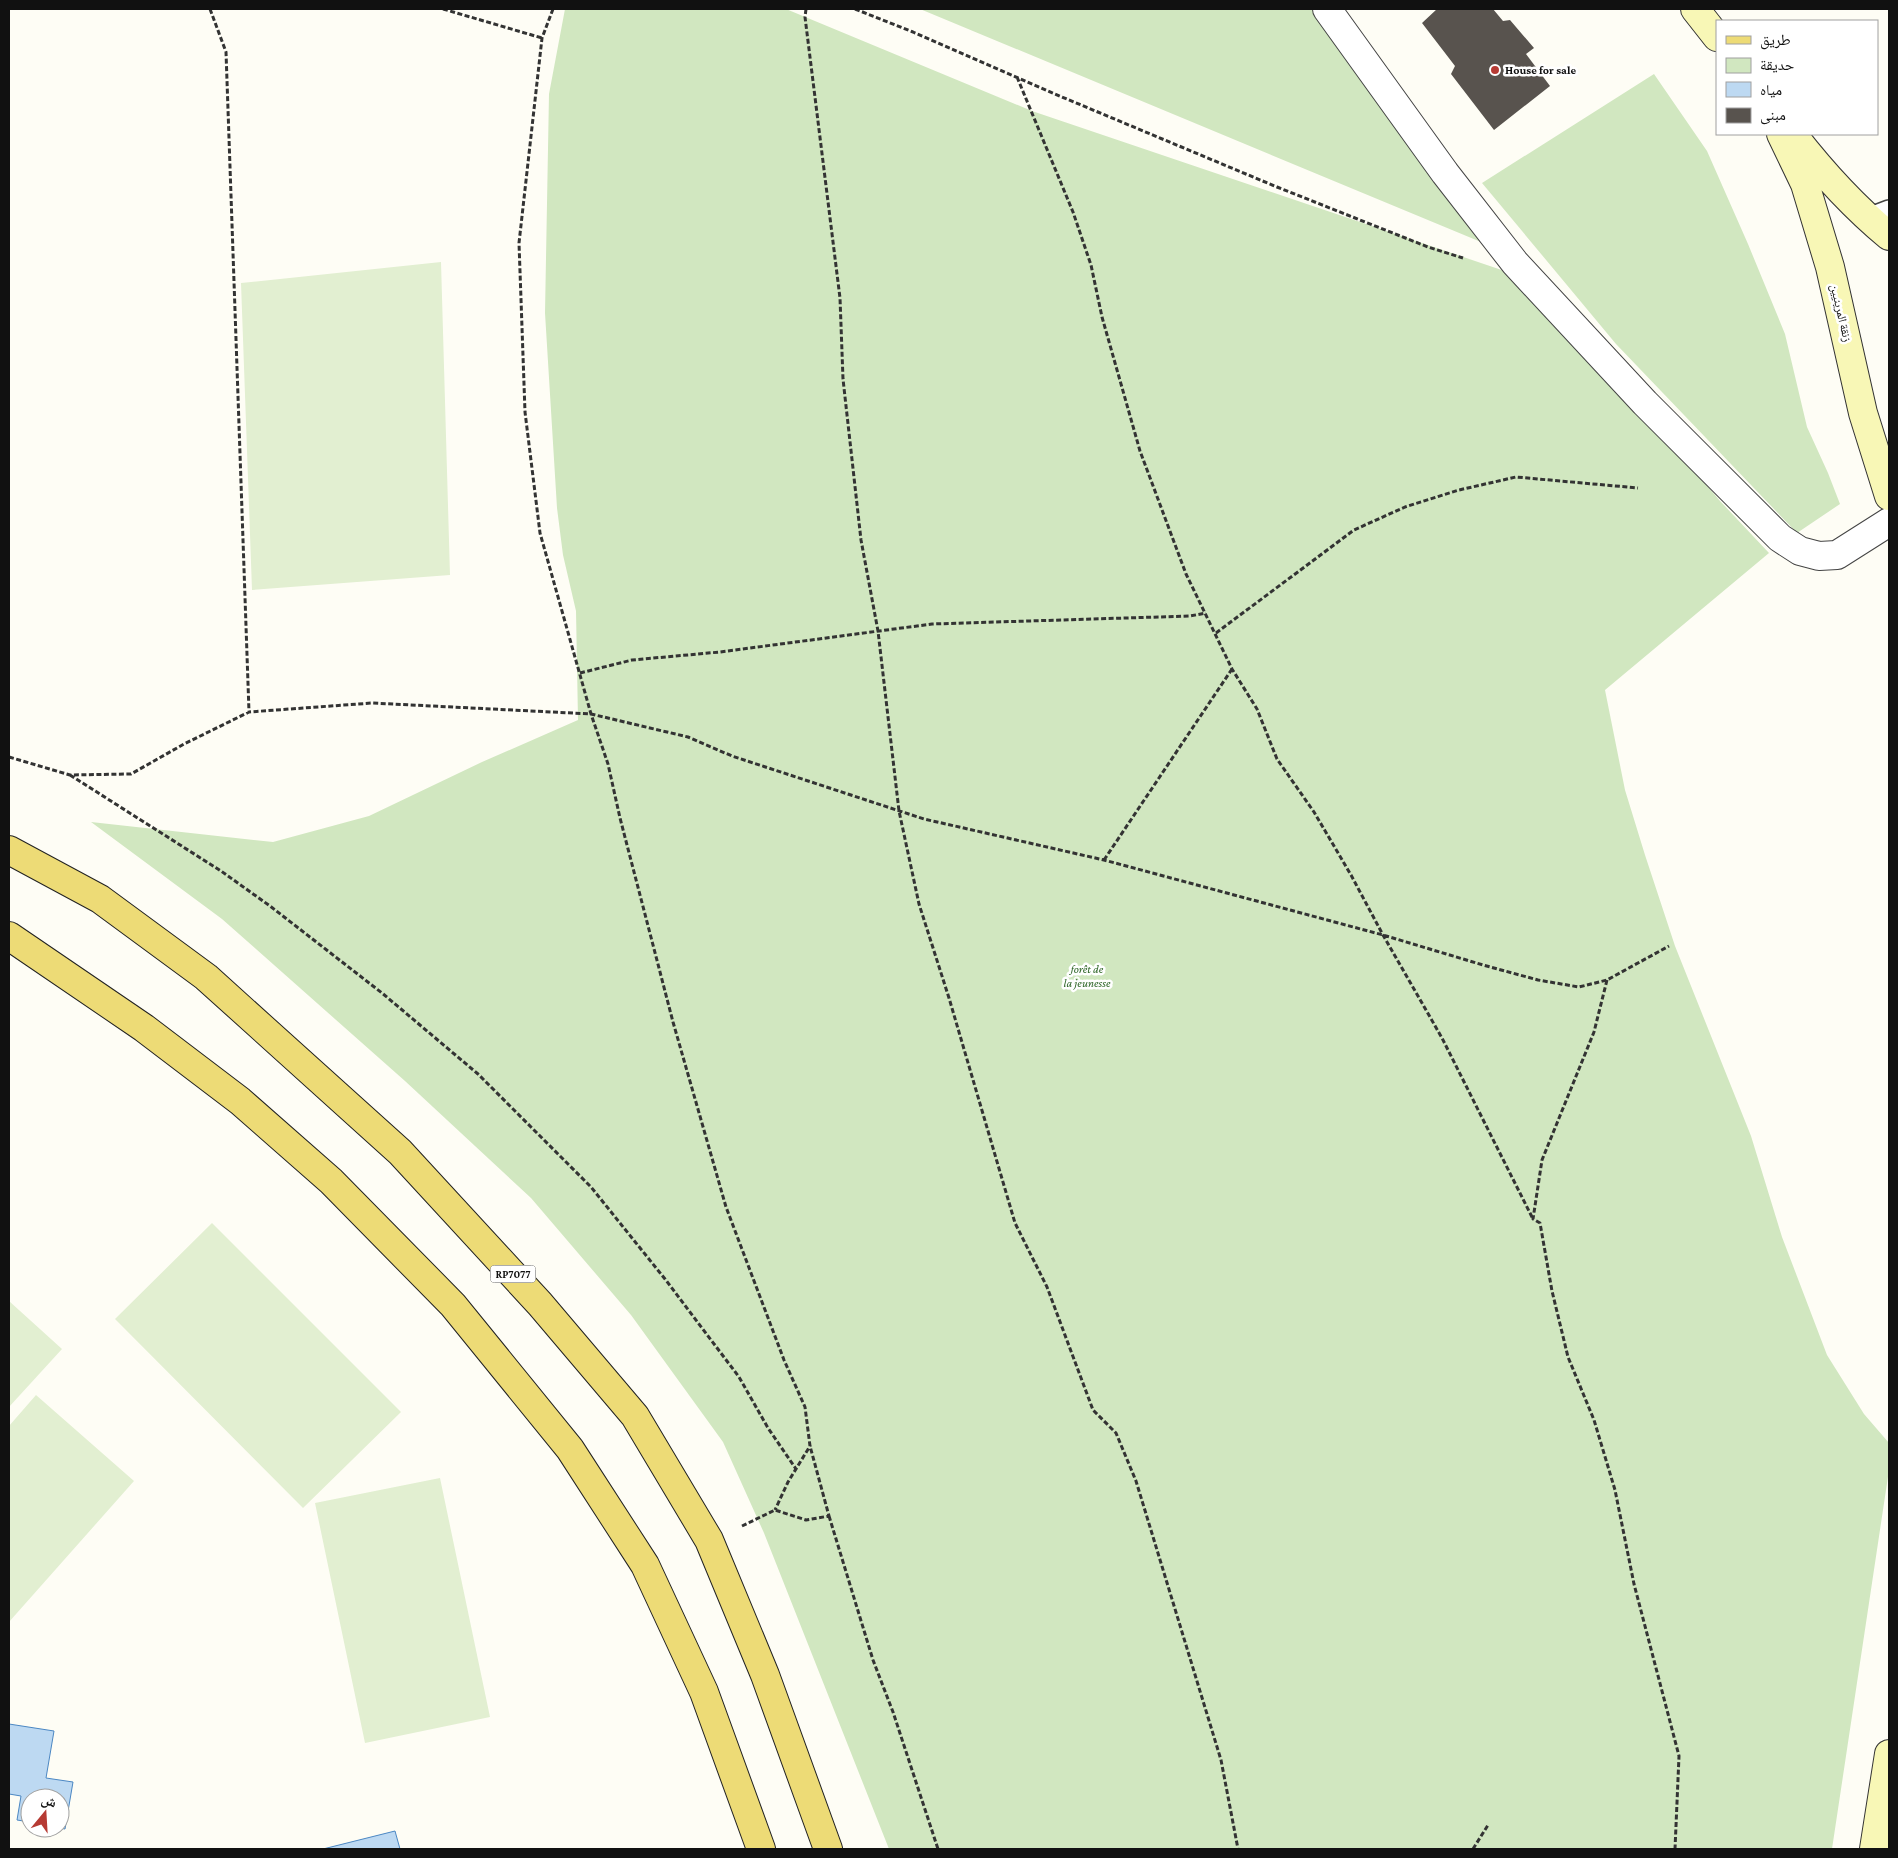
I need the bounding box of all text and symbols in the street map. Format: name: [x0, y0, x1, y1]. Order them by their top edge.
legend: [1716, 20, 1878, 135]
text: طريق: [1760, 32, 1791, 50]
text: حديقة: [1760, 57, 1795, 73]
place label: House for sale: [1505, 63, 1576, 77]
marker: House for sale: [1489, 64, 1501, 76]
text: مياه: [1760, 82, 1782, 98]
text: مبنى: [1760, 107, 1786, 125]
street label: زنقة المرينيين: [1827, 283, 1855, 344]
park label: forêt de la jeunesse: [1064, 962, 1111, 990]
road number: RP7077: [490, 1266, 536, 1282]
north arrow: [20, 1788, 70, 1838]
text: ش: [39, 1791, 59, 1812]

